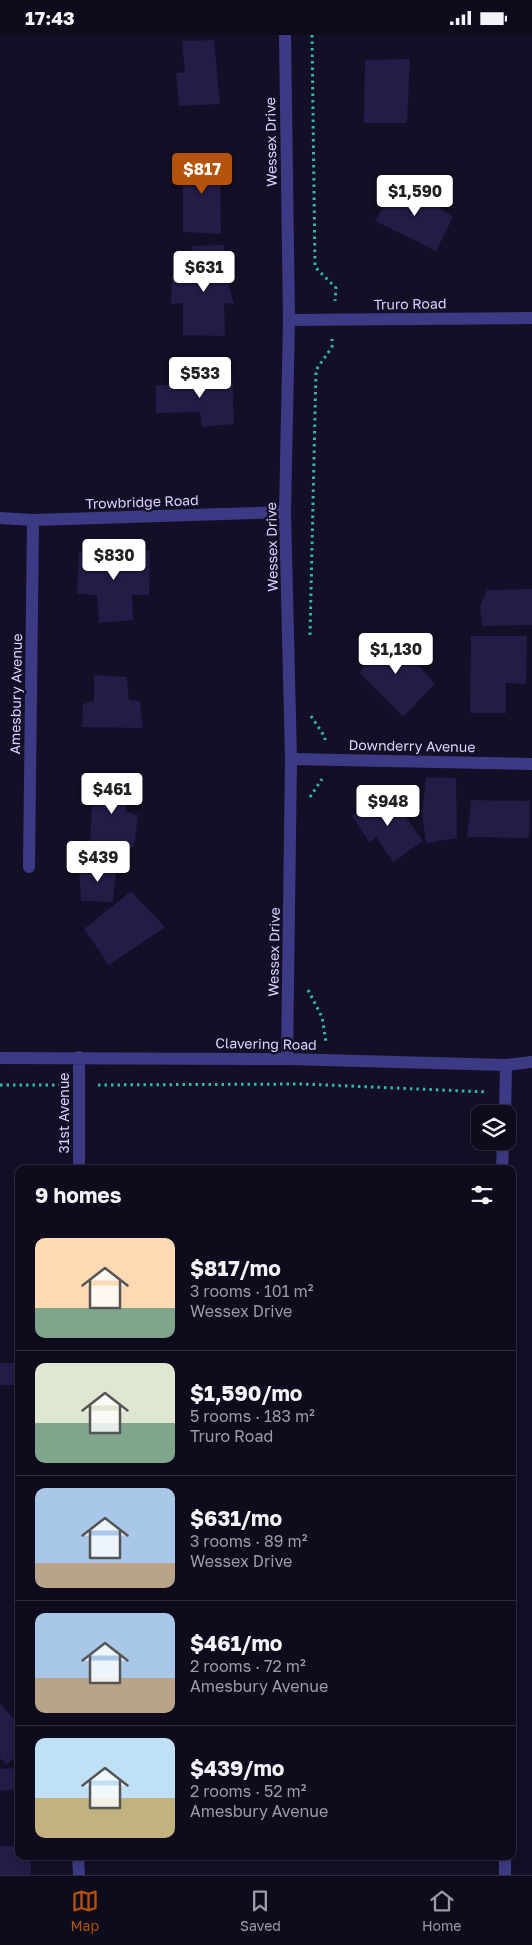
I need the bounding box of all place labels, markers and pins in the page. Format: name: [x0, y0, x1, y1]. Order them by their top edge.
pin: $817: [172, 153, 232, 195]
pin: $1,590: [374, 175, 456, 217]
pin: $631: [174, 251, 234, 293]
pin: $533: [170, 357, 230, 399]
pin: $830: [84, 539, 144, 581]
pin: $1,130: [355, 633, 437, 675]
pin: $461: [82, 773, 142, 815]
pin: $948: [358, 785, 418, 827]
pin: $439: [68, 841, 128, 883]

